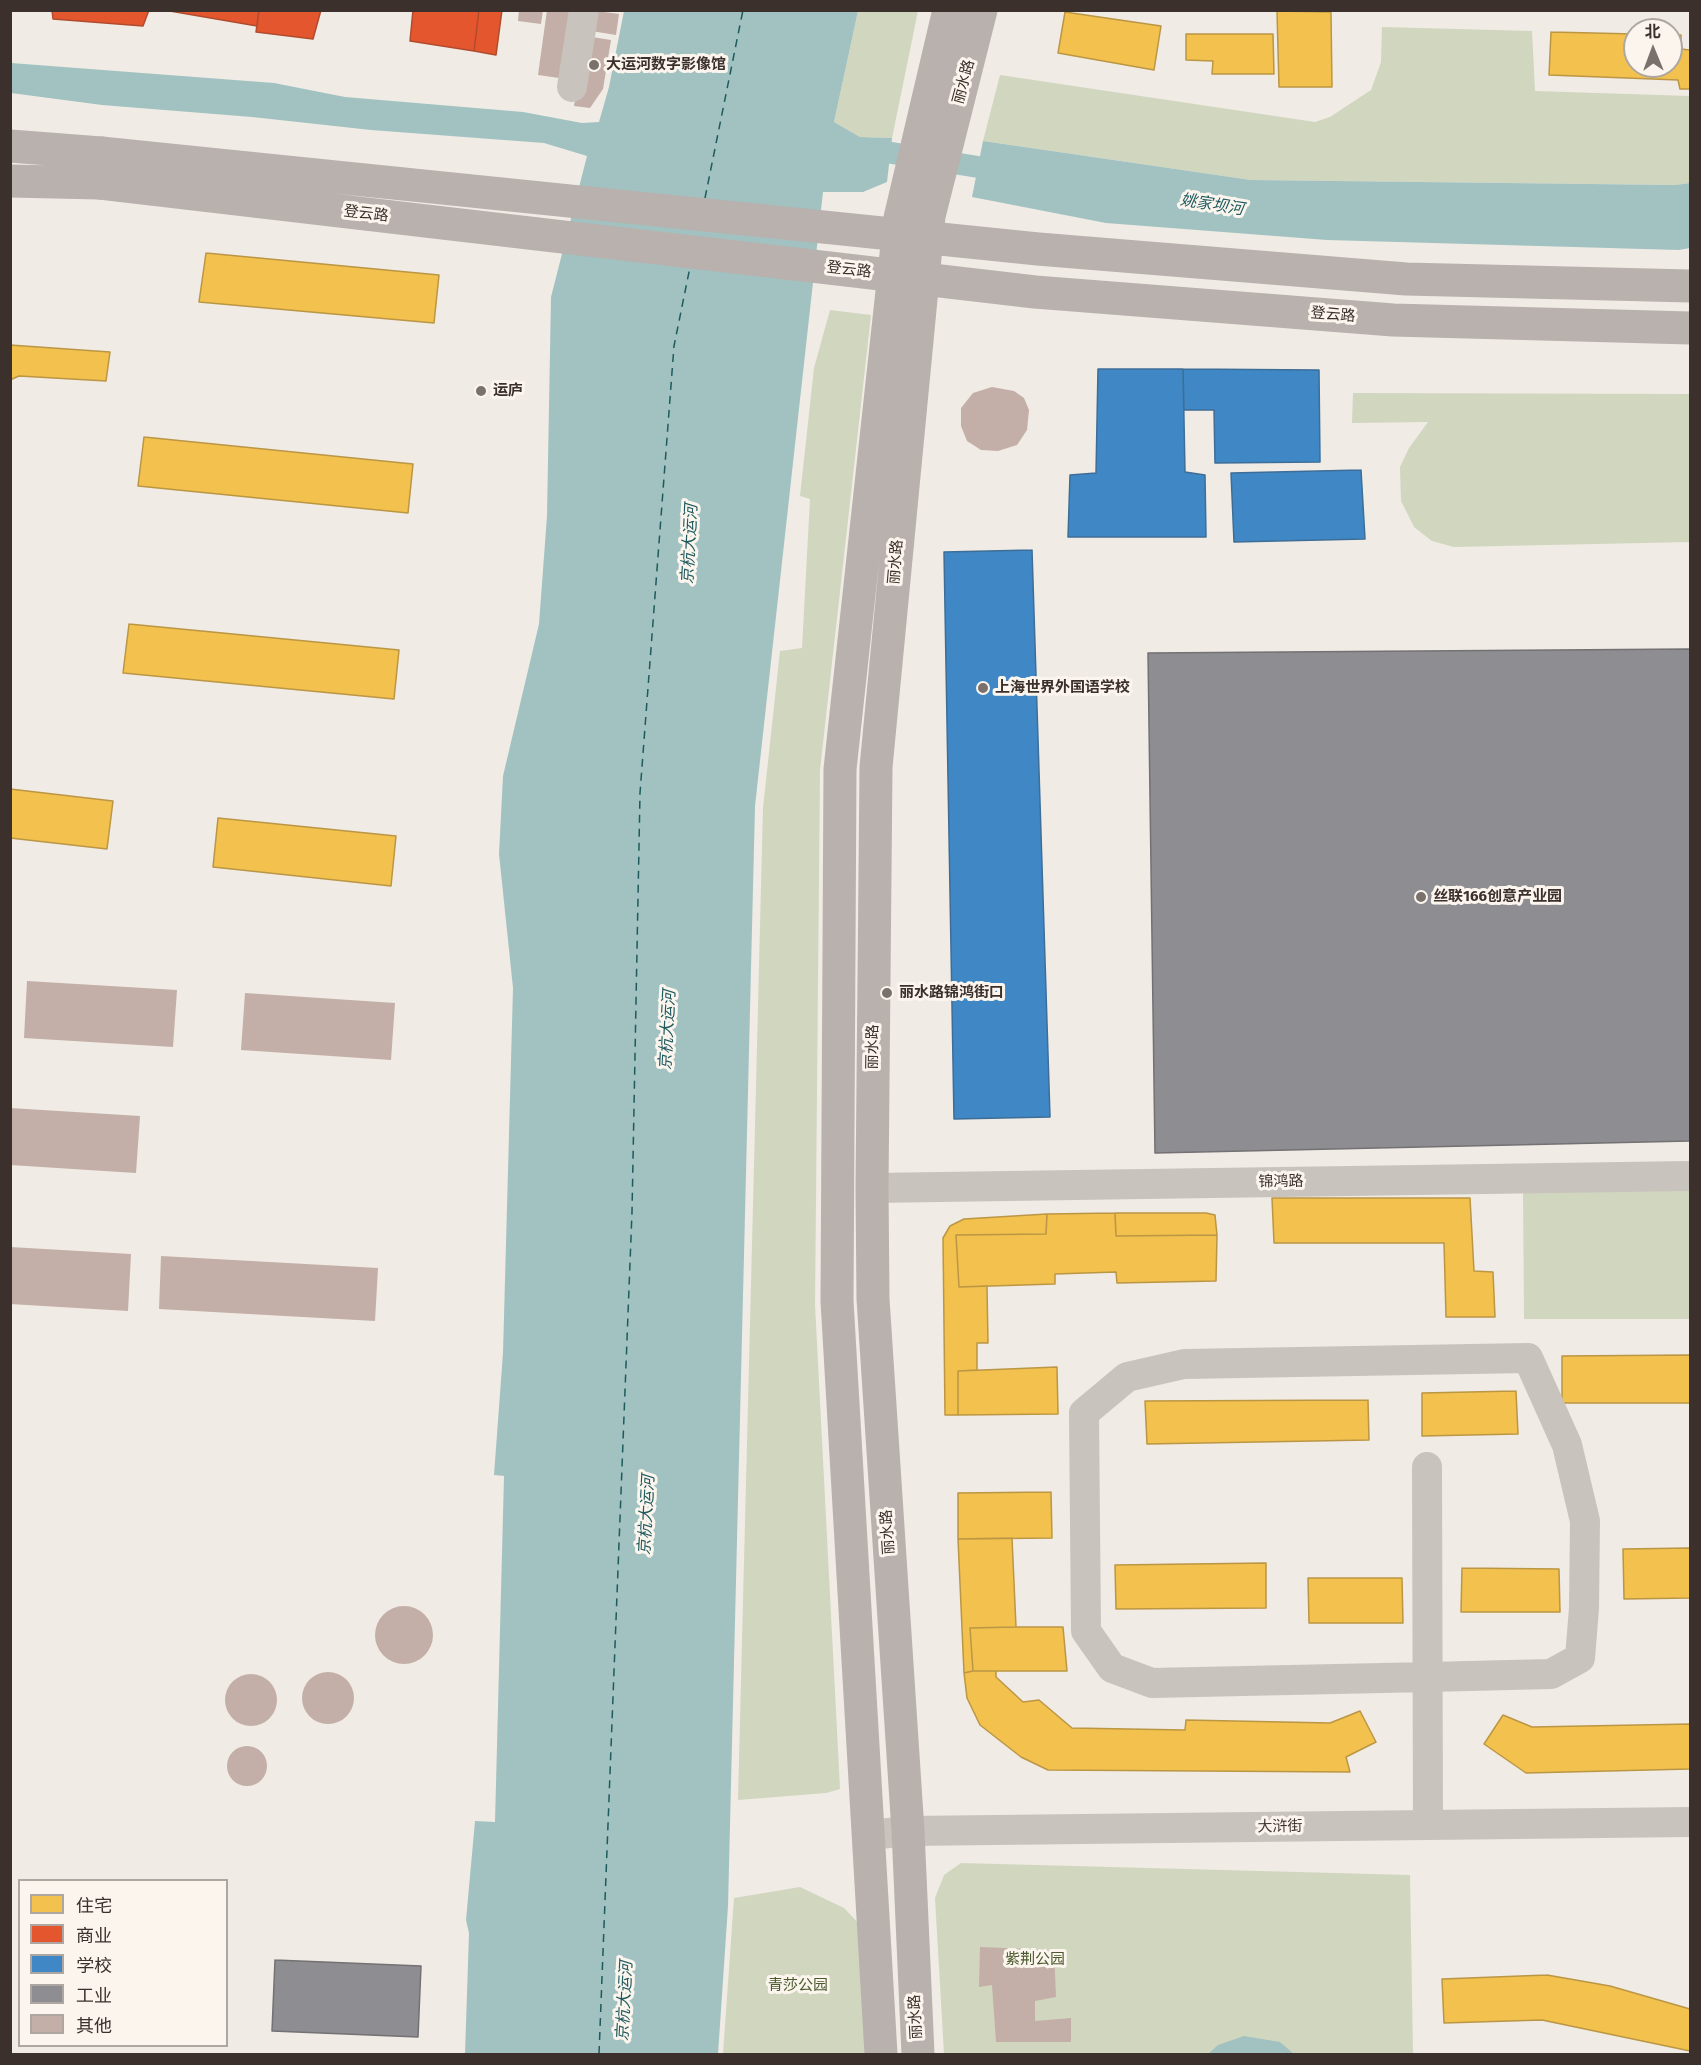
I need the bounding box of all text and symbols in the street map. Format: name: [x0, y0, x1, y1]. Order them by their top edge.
north arrow: [1623, 18, 1683, 78]
text: 北: [1645, 22, 1661, 41]
place label: 大运河数字影像馆: [606, 56, 726, 74]
marker: 大运河数字影像馆: [587, 58, 601, 72]
street label: 丽水路: [949, 58, 979, 106]
water label: 姚家坝河: [1179, 191, 1245, 219]
street label: 登云路: [343, 202, 389, 226]
street label: 登云路: [826, 258, 872, 282]
street label: 登云路: [1310, 304, 1356, 326]
place label: 运庐: [493, 382, 523, 400]
marker: 运庐: [474, 384, 488, 398]
water label: 京杭大运河: [678, 504, 702, 584]
street label: 丽水路: [885, 539, 907, 585]
place label: 上海世界外国语学校: [995, 679, 1130, 697]
marker: 上海世界外国语学校: [976, 681, 990, 695]
place label: 丝联166创意产业园: [1433, 888, 1562, 906]
marker: 丝联166创意产业园: [1414, 890, 1428, 904]
place label: 丽水路锦鸿街口: [899, 984, 1004, 1002]
marker: 丽水路锦鸿街口: [880, 986, 894, 1000]
water label: 京杭大运河: [656, 990, 680, 1070]
street label: 丽水路: [864, 1024, 882, 1070]
street label: 锦鸿路: [1258, 1173, 1304, 1191]
water label: 京杭大运河: [635, 1475, 659, 1555]
street label: 丽水路: [877, 1509, 899, 1555]
street label: 大浒街: [1257, 1818, 1303, 1836]
legend: [18, 1879, 228, 2047]
text: 住宅: [76, 1895, 112, 1917]
text: 商业: [76, 1925, 112, 1947]
park label: 紫荆公园: [1005, 1951, 1065, 1969]
text: 学校: [76, 1955, 112, 1977]
water label: 京杭大运河: [613, 1961, 637, 2041]
park label: 青莎公园: [768, 1977, 828, 1995]
text: 工业: [76, 1985, 112, 2007]
street label: 丽水路: [906, 1994, 926, 2040]
text: 其他: [76, 2015, 112, 2037]

